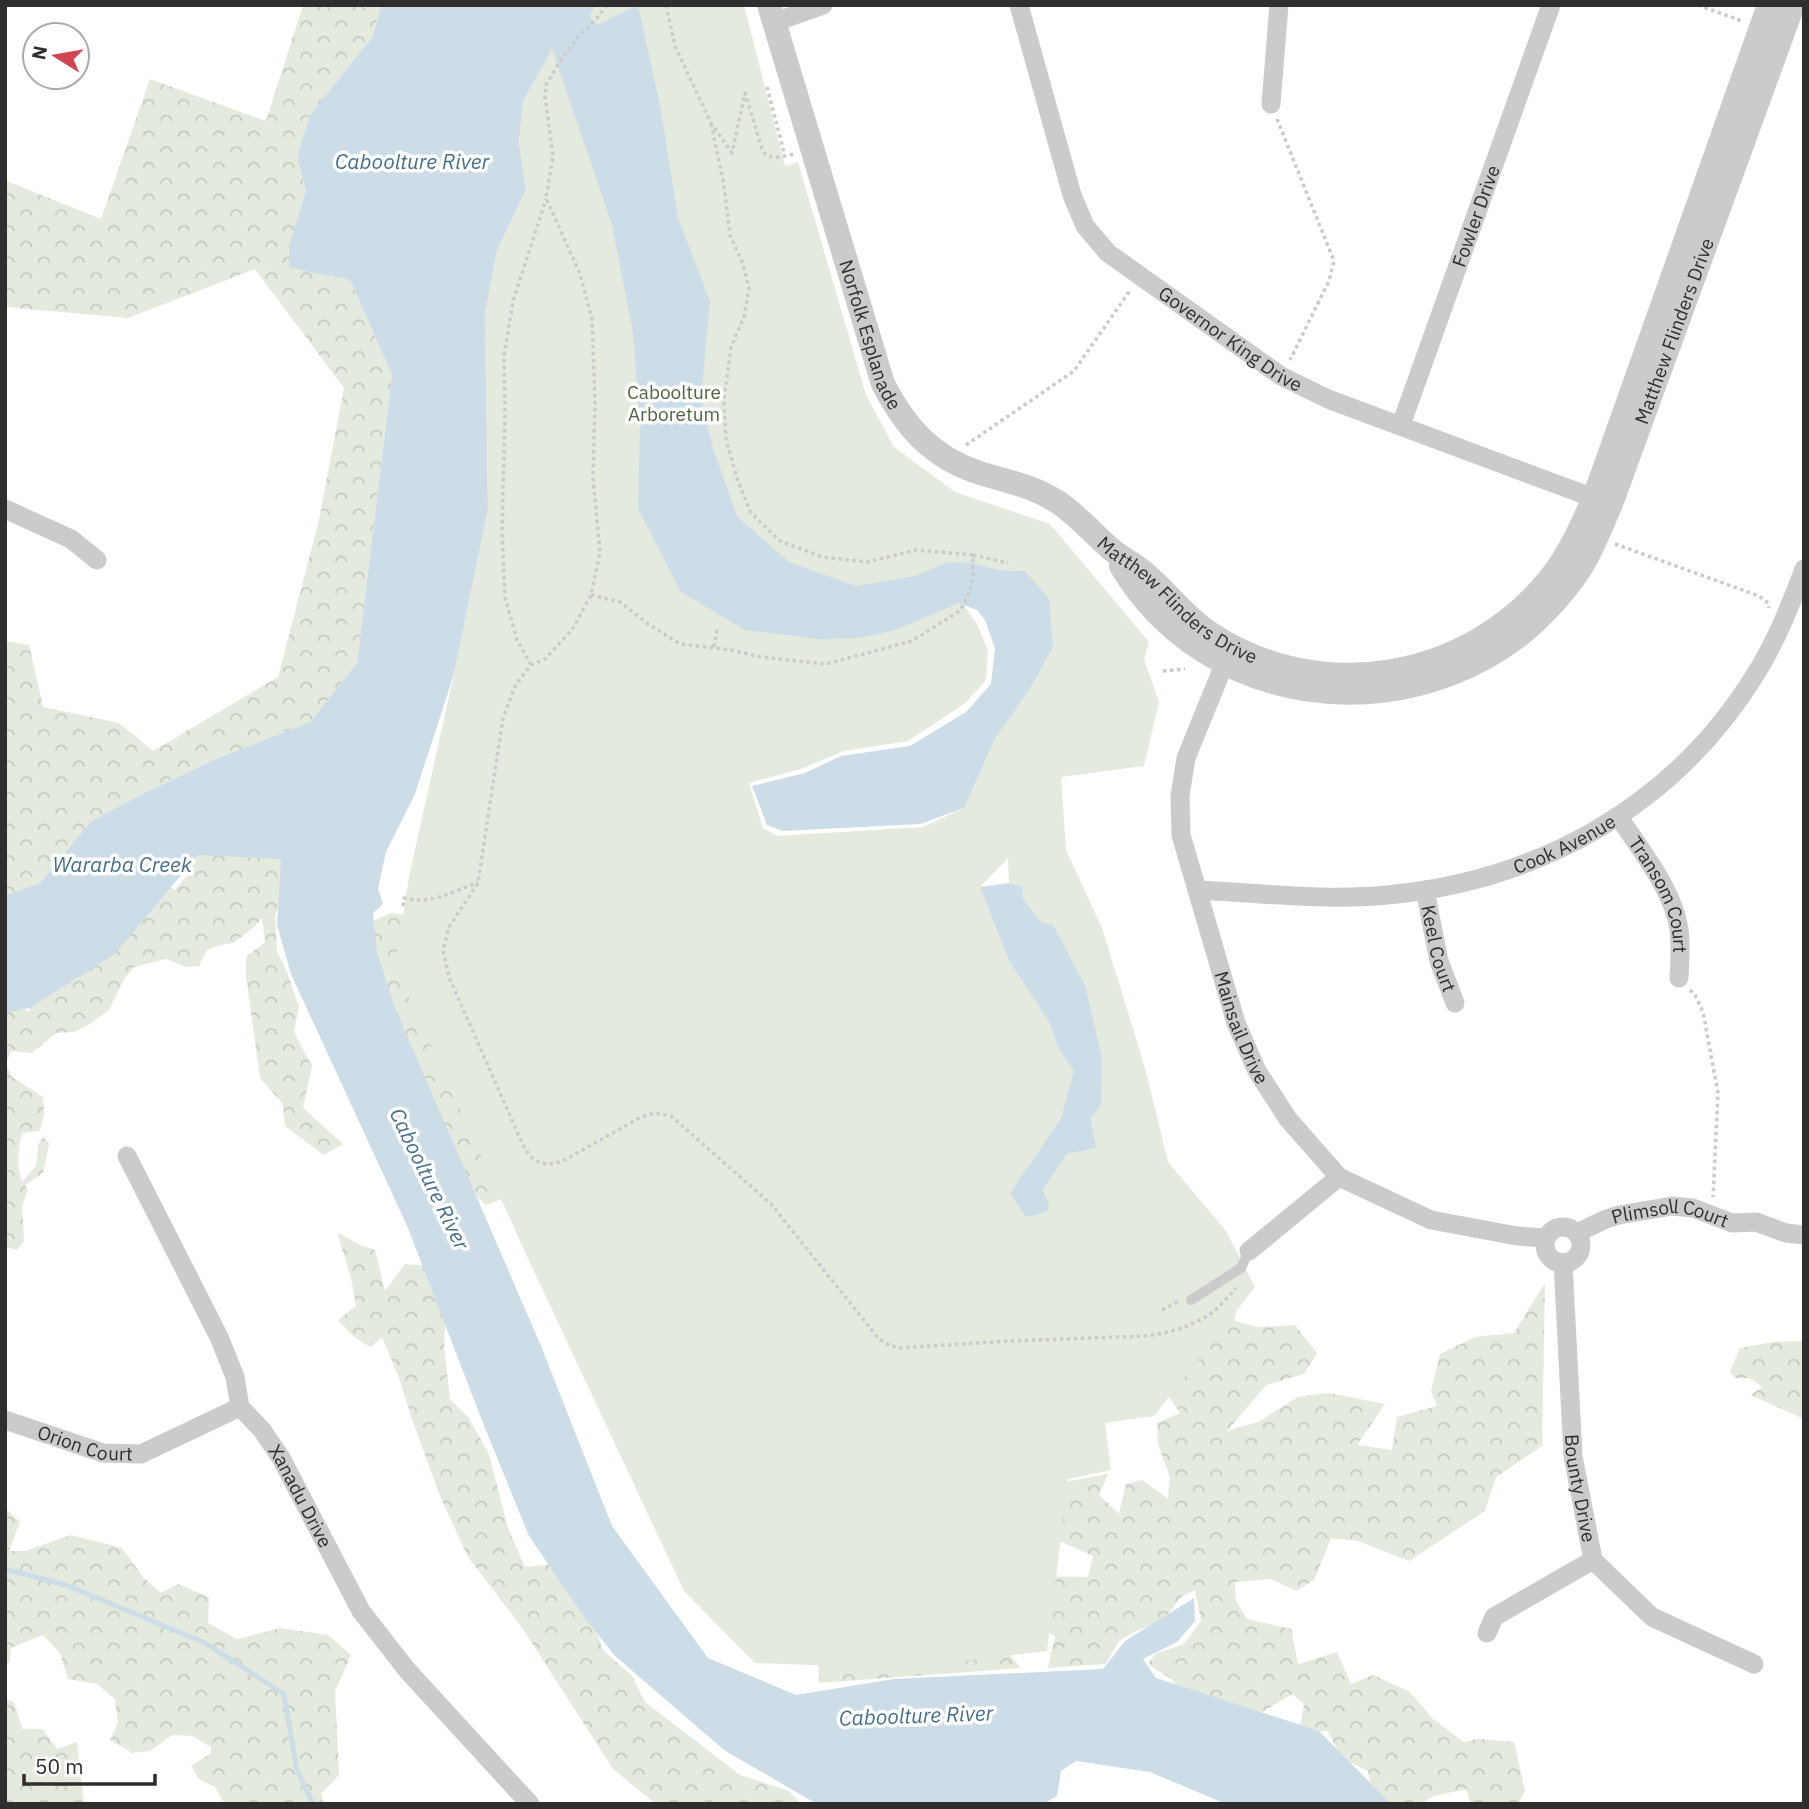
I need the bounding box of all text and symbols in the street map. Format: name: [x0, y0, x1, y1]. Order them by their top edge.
north arrow: [21, 21, 91, 91]
text: N: [26, 44, 52, 62]
water label: Caboolture River: [335, 147, 490, 175]
street label: Fowler Drive: [1446, 162, 1505, 270]
street label: Matthew Flinders Drive: [1629, 235, 1719, 428]
street label: Norfolk Esplanade: [834, 257, 907, 414]
street label: Governor King Drive: [1154, 281, 1306, 397]
park label: Caboolture Arboretum: [627, 380, 721, 426]
street label: Matthew Flinders Drive: [1092, 531, 1261, 669]
street label: Cook Avenue: [1510, 809, 1620, 879]
street label: Transom Court: [1624, 832, 1692, 953]
water label: Wararba Creek: [52, 850, 193, 878]
street label: Keel Court: [1416, 903, 1462, 995]
street label: Mainsail Drive: [1209, 968, 1274, 1089]
water label: Caboolture River: [384, 1103, 477, 1255]
street label: Plimsoll Court: [1608, 1194, 1732, 1233]
street label: Orion Court: [34, 1420, 133, 1466]
street label: Bounty Drive: [1560, 1433, 1601, 1544]
street label: Xanadu Drive: [263, 1440, 338, 1552]
water label: Caboolture River: [838, 1698, 995, 1732]
scale bar: [24, 1742, 156, 1786]
text: 50 m: [35, 1752, 84, 1780]

